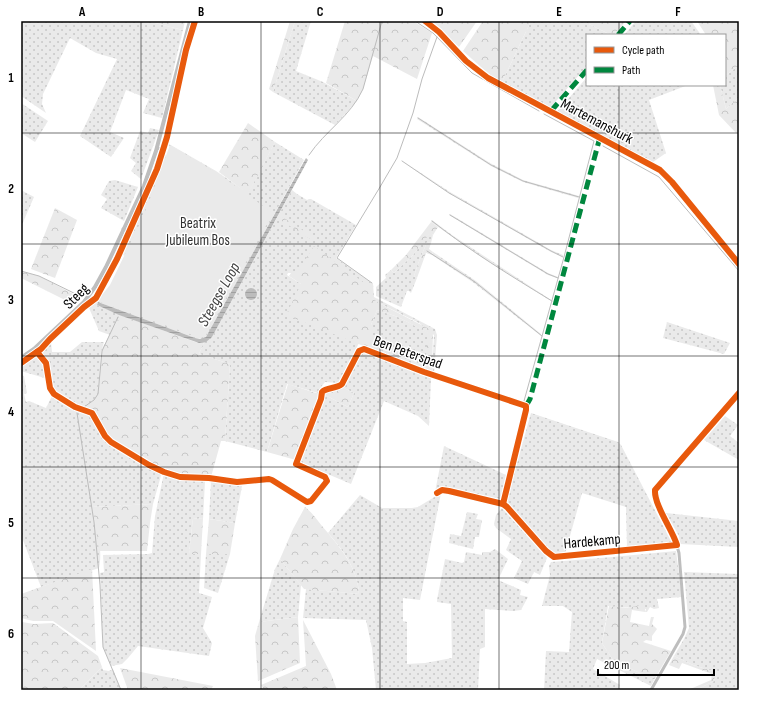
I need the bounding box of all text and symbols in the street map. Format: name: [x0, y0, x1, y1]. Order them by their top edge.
text: A: [78, 4, 86, 20]
text: B: [198, 4, 204, 20]
text: C: [317, 4, 324, 20]
text: D: [437, 4, 444, 20]
text: E: [556, 4, 562, 20]
text: F: [675, 4, 681, 20]
legend: [586, 34, 726, 86]
text: Cycle path: [622, 43, 664, 58]
text: Path: [622, 63, 640, 78]
text: 1: [8, 70, 14, 86]
street label: Martemanshurk: [557, 94, 637, 149]
text: 2: [8, 181, 14, 197]
park label: Beatrix Jubileum Bos: [165, 214, 230, 250]
water label: Steegse Loop: [194, 259, 245, 330]
street label: Steeg: [59, 279, 93, 313]
text: 3: [8, 292, 14, 308]
street label: Ben Peterspad: [371, 331, 445, 374]
text: 4: [8, 404, 14, 420]
text: 5: [8, 515, 14, 531]
street label: Hardekamp: [563, 530, 621, 553]
text: 6: [8, 626, 14, 642]
scale bar: [598, 651, 714, 677]
text: 200 m: [604, 658, 630, 673]

